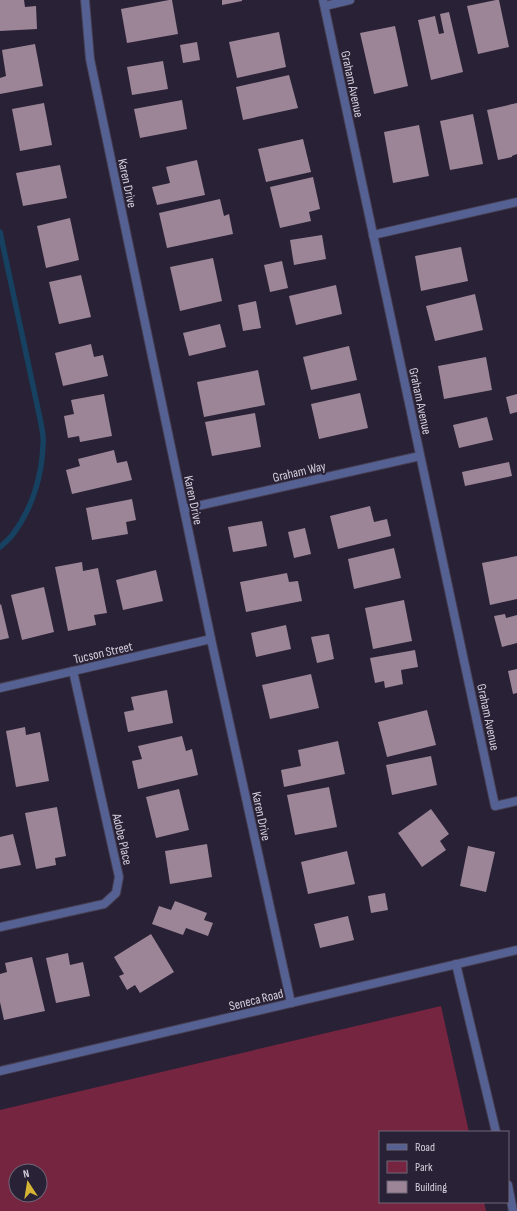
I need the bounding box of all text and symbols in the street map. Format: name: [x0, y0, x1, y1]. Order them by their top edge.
street label: Graham Avenue: [337, 49, 367, 119]
street label: Karen Drive: [114, 157, 140, 209]
street label: Graham Avenue: [405, 366, 435, 436]
street label: Graham Way: [271, 458, 327, 486]
street label: Karen Drive: [180, 474, 206, 526]
street label: Tucson Street: [72, 638, 134, 668]
street label: Graham Avenue: [473, 682, 503, 752]
street label: Karen Drive: [248, 790, 274, 842]
street label: Adobe Place: [108, 811, 136, 866]
street label: Seneca Road: [227, 986, 285, 1014]
legend: [379, 1131, 509, 1203]
text: Road: [415, 1140, 435, 1155]
text: Park: [415, 1160, 433, 1175]
north arrow: [8, 1163, 48, 1203]
text: N: [22, 1167, 30, 1181]
text: Building: [415, 1180, 447, 1195]

